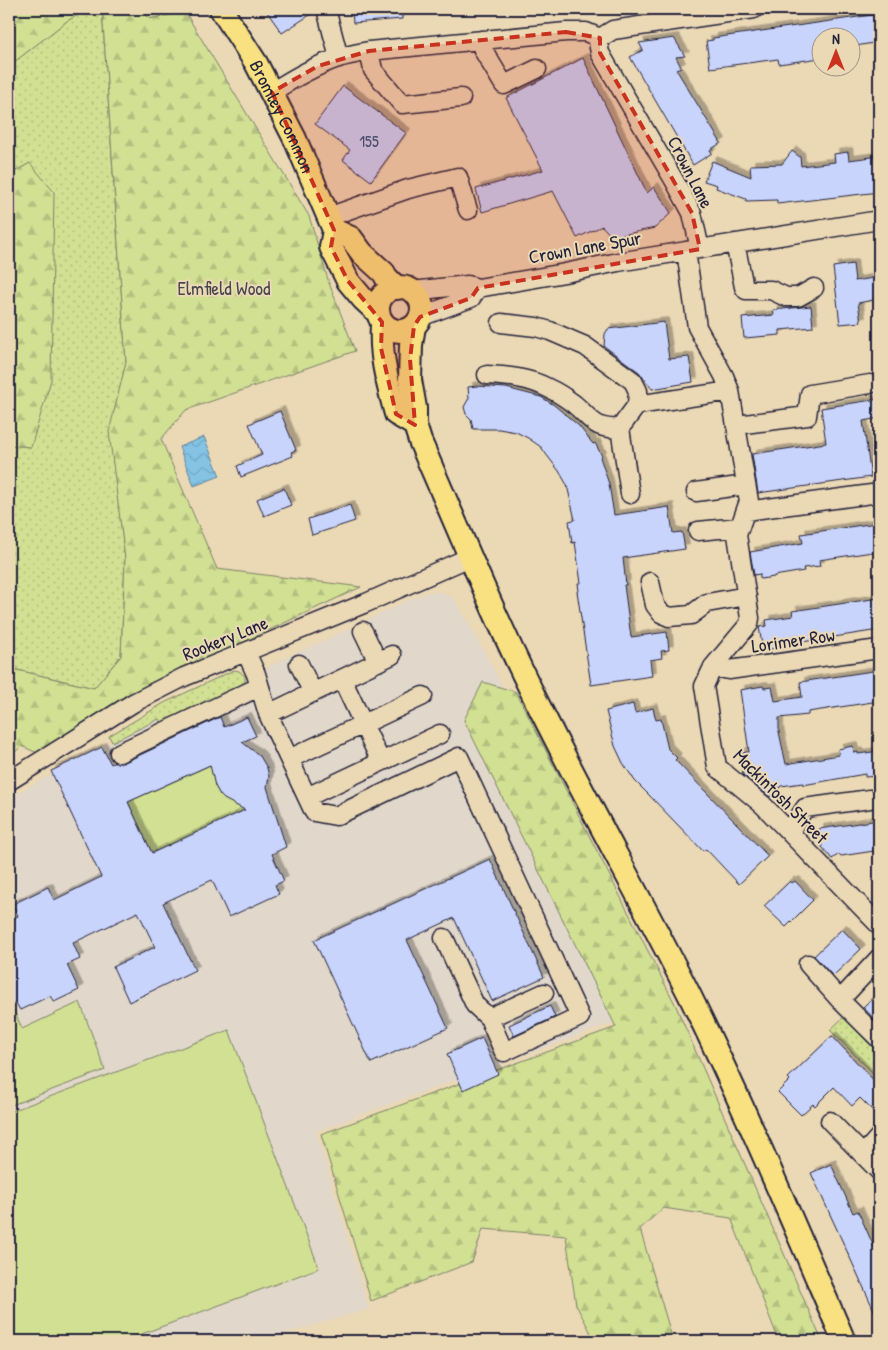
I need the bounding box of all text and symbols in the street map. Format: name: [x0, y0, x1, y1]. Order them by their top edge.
north arrow: [810, 28, 860, 78]
text: N: [832, 29, 840, 48]
street label: Bromley Common: [244, 56, 321, 177]
house number: 155: [359, 130, 379, 152]
street label: Crown Lane: [662, 131, 720, 213]
street label: Crown Lane Spur: [527, 224, 644, 270]
park label: Elmfield Wood: [178, 275, 271, 301]
street label: Rookery Lane: [179, 609, 272, 667]
street label: Lorimer Row: [750, 621, 836, 659]
street label: Mackintosh Street: [728, 743, 835, 850]

